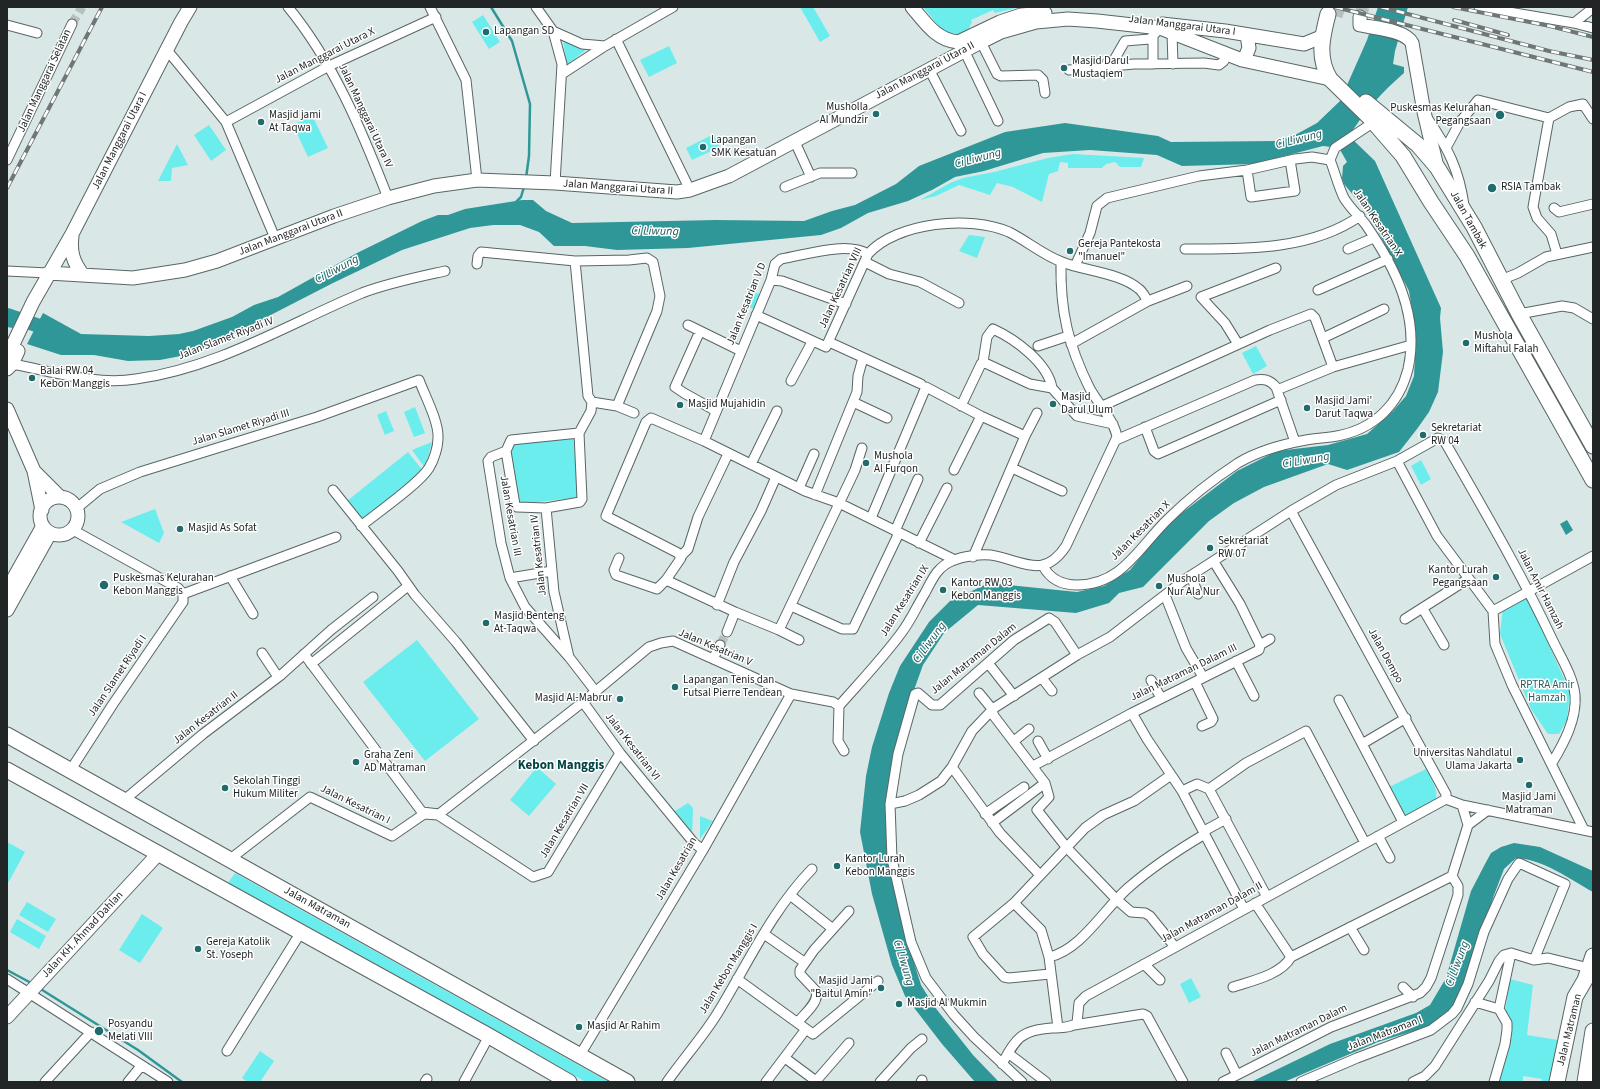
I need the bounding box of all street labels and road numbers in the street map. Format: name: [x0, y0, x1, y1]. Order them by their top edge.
street label: Jalan Manggarai Utara I: [1128, 13, 1236, 39]
street label: Jalan Manggarai Utara X: [273, 25, 377, 87]
street label: Jalan Manggarai Selatan: [15, 27, 75, 135]
street label: Jalan Manggarai Utara II: [873, 39, 977, 103]
street label: Jalan Manggarai Utara IV: [335, 62, 395, 170]
street label: Jalan Manggarai Utara I: [90, 90, 150, 192]
street label: Jalan Manggarai Utara II: [562, 178, 674, 198]
street label: Jalan Kesatrian X: [1350, 187, 1404, 259]
street label: Jalan Tambak: [1447, 189, 1489, 251]
street label: Jalan Manggarai Utara II: [237, 207, 345, 259]
street label: Jalan Kesatrian VIII: [817, 246, 865, 330]
street label: Jalan Kesatrian V D: [724, 261, 770, 347]
street label: Jalan Slamet Riyadi IV: [176, 315, 276, 363]
street label: Jalan Slamet Riyadi III: [191, 407, 291, 449]
street label: Jalan Kesatrian III: [496, 475, 524, 557]
street label: Jalan Kesatrian X: [1108, 498, 1174, 564]
street label: Jalan Kesatrian IV: [528, 514, 550, 596]
street label: Jalan Amir Hamzah: [1514, 546, 1566, 632]
street label: Jalan Kesatrian IX: [878, 563, 932, 639]
street label: Jalan Matraman Dalam: [929, 620, 1019, 698]
street label: Jalan Dempo: [1364, 626, 1406, 686]
street label: Jalan Kesatrian V: [676, 627, 754, 669]
street label: Jalan Slamet Riyadi I: [86, 633, 150, 719]
street label: Jalan Matraman Dalam III: [1128, 641, 1240, 705]
street label: Jalan Kesatrian II: [171, 689, 241, 747]
street label: Jalan Kesatrian VI: [602, 711, 662, 783]
street label: Jalan Kesatrian VII: [538, 781, 592, 861]
street label: Jalan Kesatrian I: [318, 782, 392, 828]
street label: Jalan Kesatrian: [654, 835, 700, 903]
street label: Jalan Matraman Dalam II: [1159, 880, 1265, 946]
street label: Jalan Matraman: [281, 884, 353, 932]
street label: Jalan KH. Ahmad Dahlan: [39, 889, 127, 981]
street label: Jalan Kebon Manggis I: [697, 922, 761, 1016]
street label: Jalan Matraman: [1555, 992, 1585, 1068]
street label: Jalan Matraman Dalam: [1248, 1002, 1350, 1060]
street label: Jalan Matraman I: [1346, 1014, 1424, 1054]

